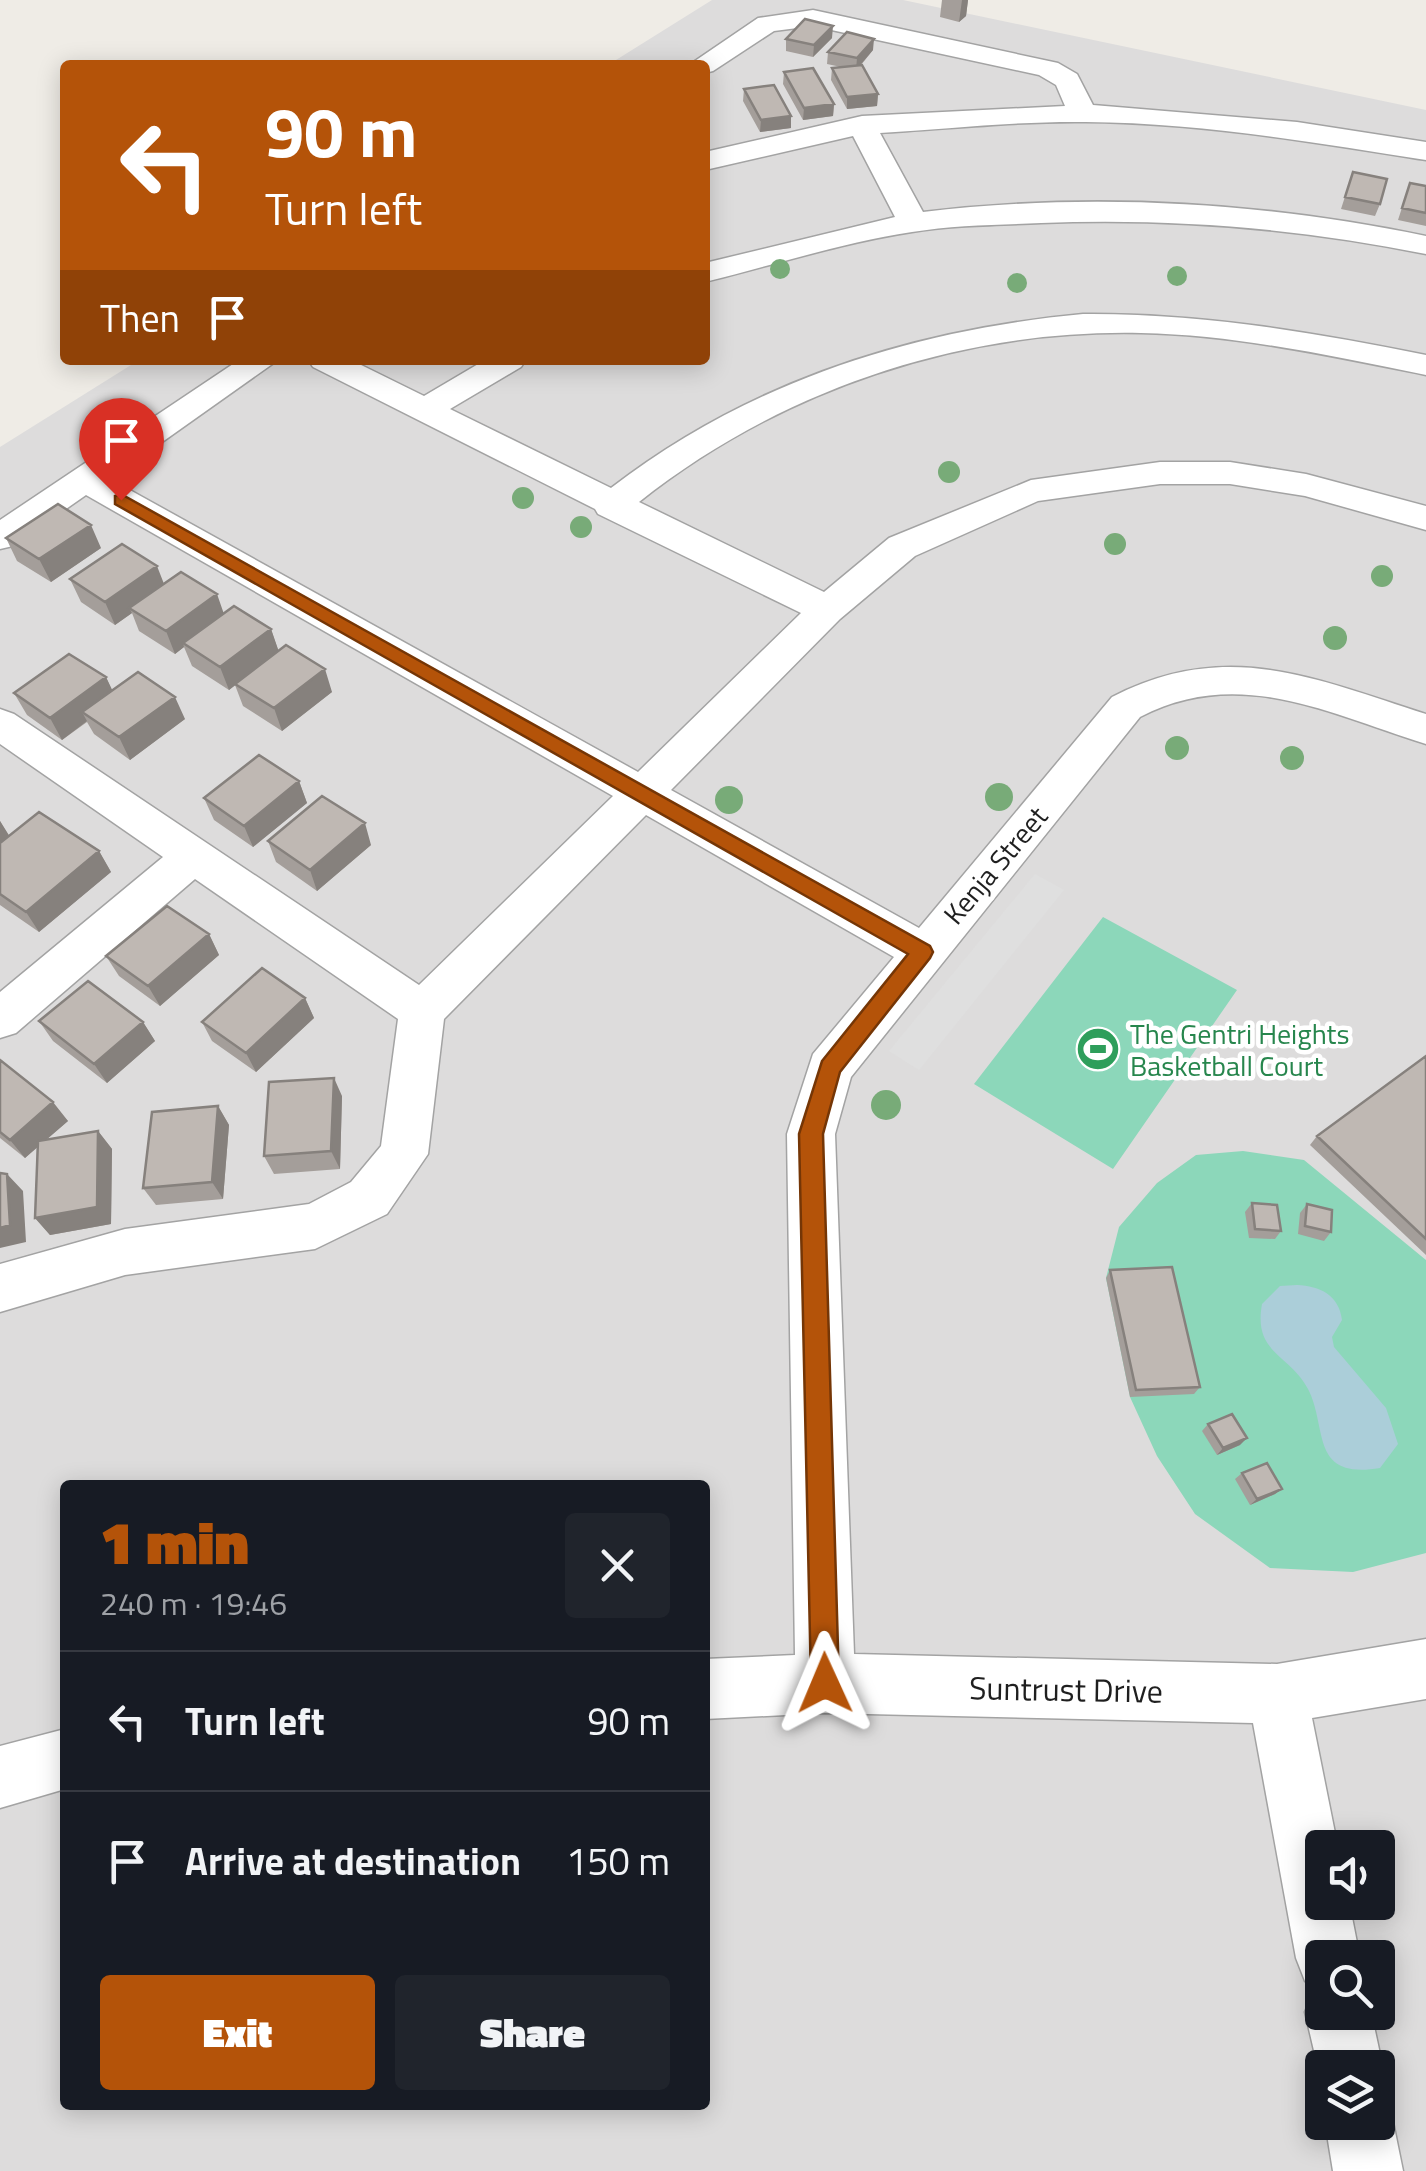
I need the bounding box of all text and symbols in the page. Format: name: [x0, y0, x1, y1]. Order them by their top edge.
text: 90 m: [265, 78, 418, 184]
icon: left: [100, 100, 230, 230]
text: Turn left: [265, 174, 422, 242]
text: Then: [100, 289, 180, 347]
icon: arrive: [200, 290, 255, 345]
pin: [79, 398, 164, 501]
icon: arrive: [94, 413, 149, 468]
street label: Kenja Street: [933, 796, 1058, 934]
place label: The Gentri Heights Basketball Court: [1130, 1012, 1349, 1087]
sports icon: The Gentri Heights Basketball Court: [1075, 1026, 1121, 1072]
text: 1 min: [100, 1496, 249, 1587]
button: close: [565, 1513, 670, 1618]
text: 240 m · 19:46: [100, 1579, 287, 1627]
position arrow: [773, 1631, 877, 1735]
street label: Suntrust Drive: [969, 1663, 1163, 1715]
text: Turn left: [185, 1692, 325, 1750]
text: 90 m: [587, 1692, 670, 1750]
icon: left: [100, 1694, 155, 1749]
map controls: [1305, 1830, 1395, 2140]
button: sound: [1305, 1830, 1395, 1920]
text: Arrive at destination: [185, 1832, 521, 1890]
text: 150 m: [566, 1832, 670, 1890]
icon: arrive: [100, 1834, 155, 1889]
button: search: [1305, 1940, 1395, 2030]
button: Exit: [100, 1975, 375, 2090]
button: Share: [395, 1975, 670, 2090]
button: layers: [1305, 2050, 1395, 2140]

